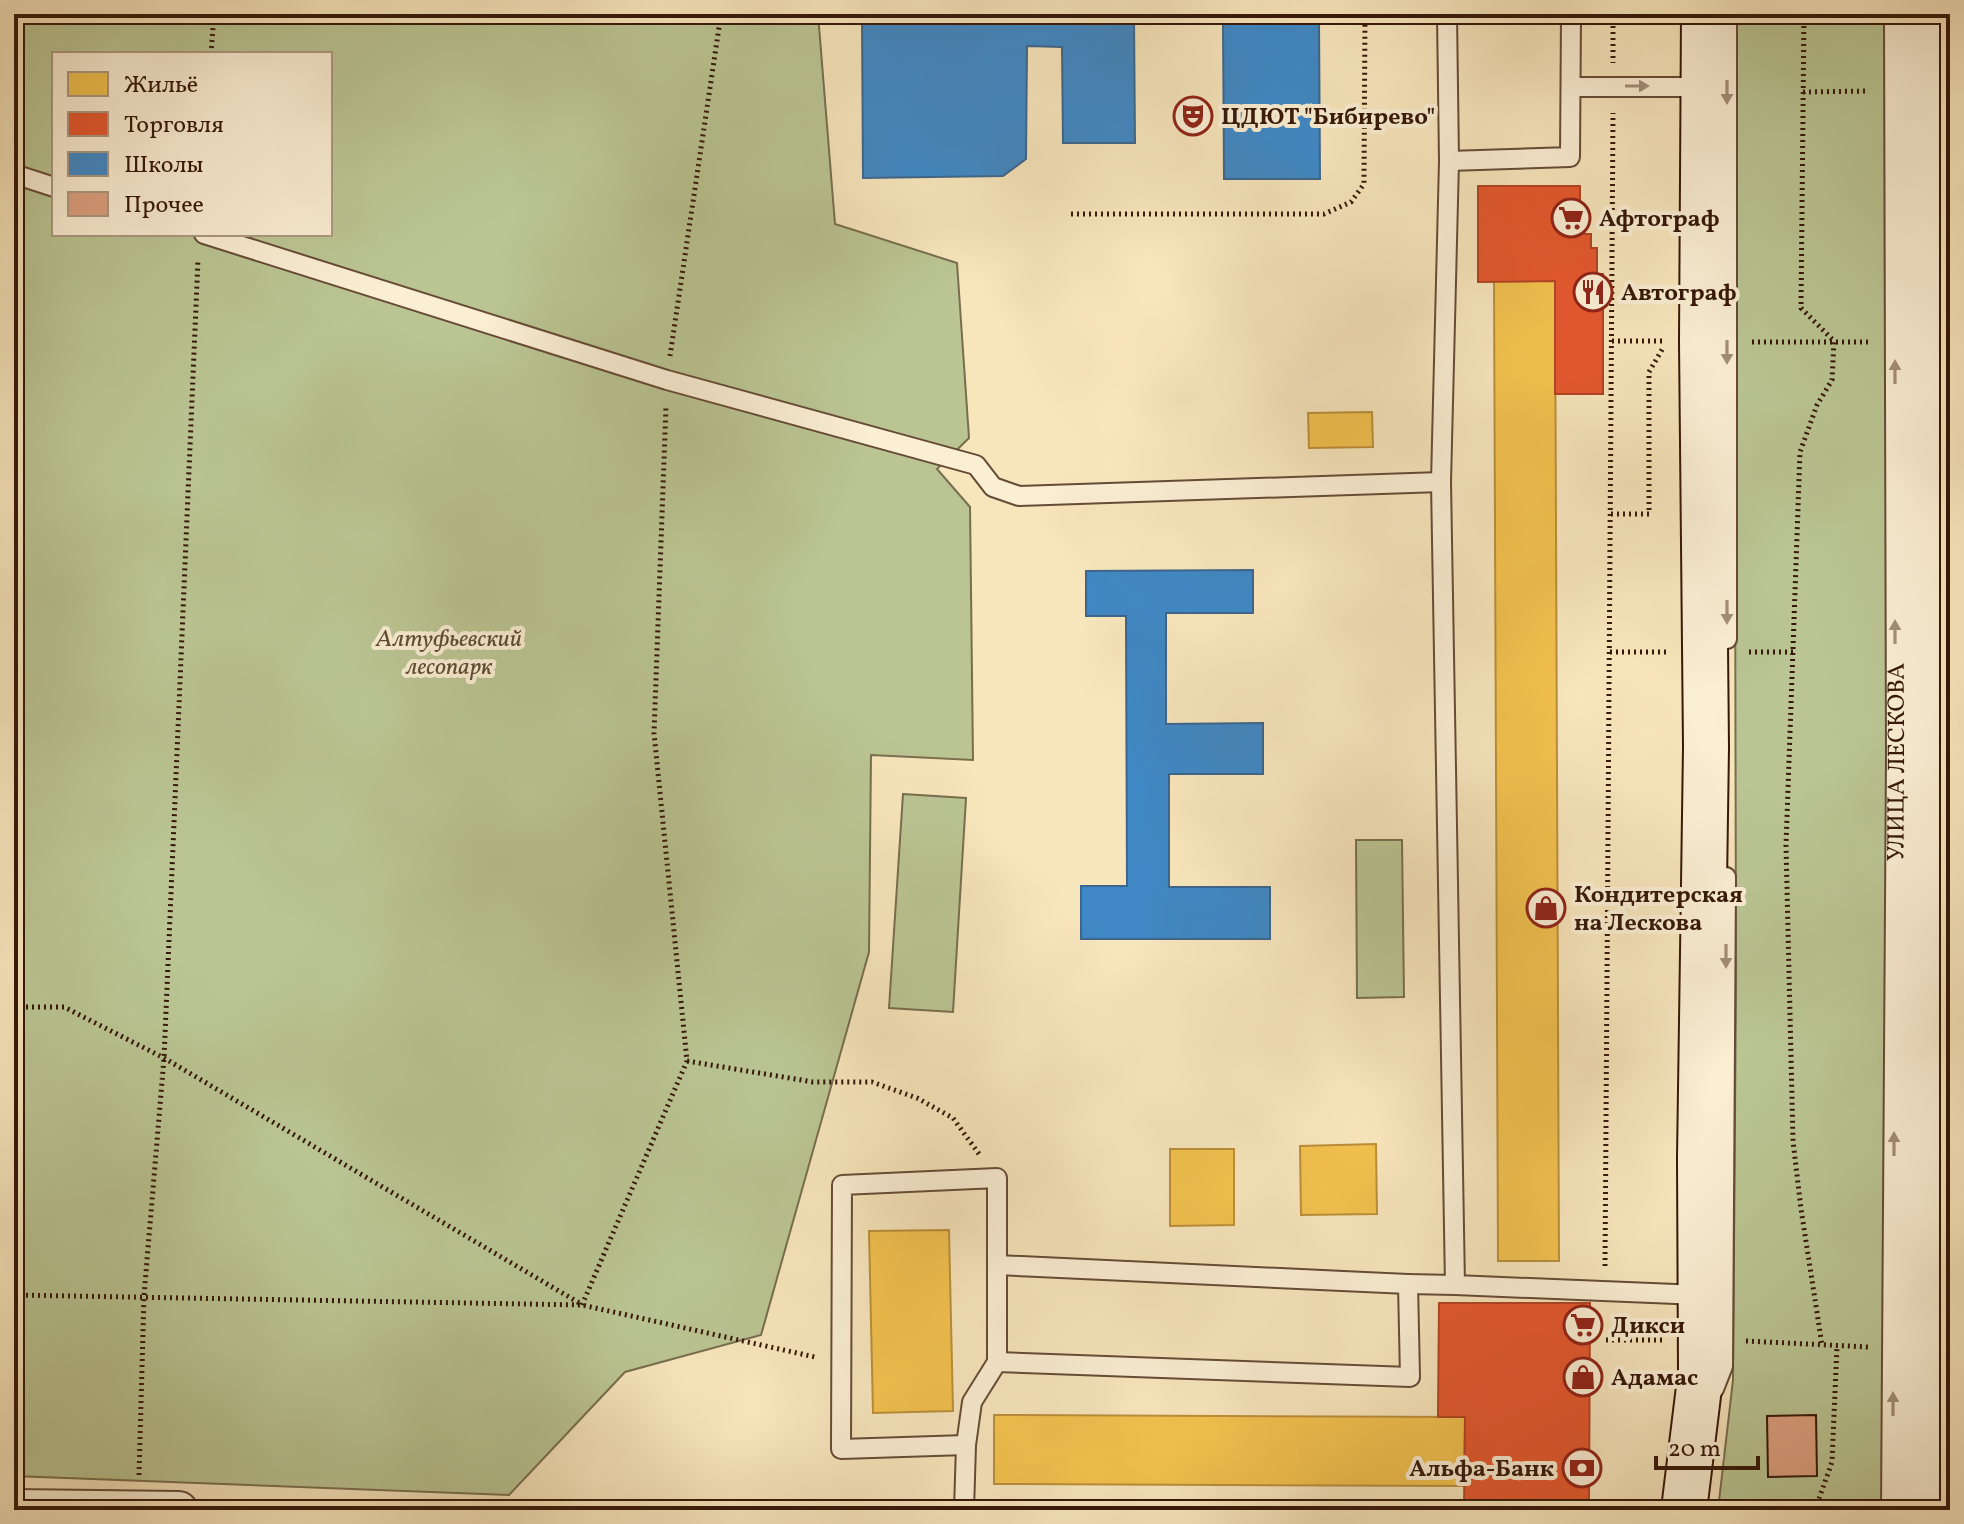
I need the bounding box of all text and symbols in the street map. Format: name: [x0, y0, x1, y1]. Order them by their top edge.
legend: [52, 52, 332, 236]
text: Жильё: [124, 69, 198, 103]
one-way arrow: [1625, 80, 1650, 93]
one-way arrow: [1721, 80, 1733, 105]
theatre icon: ЦДЮТ "Бибирево": [1172, 95, 1214, 137]
place label: ЦДЮТ "Бибирево": [1221, 101, 1435, 135]
text: Торговля: [124, 109, 224, 143]
text: Школы: [124, 149, 204, 183]
text: Прочее: [124, 189, 204, 223]
supermarket icon: Афтограф: [1550, 197, 1592, 239]
place label: Афтограф: [1599, 203, 1720, 237]
restaurant icon: Автограф: [1572, 271, 1614, 313]
place label: Автограф: [1621, 277, 1737, 311]
one-way arrow: [1721, 340, 1733, 365]
one-way arrow: [1889, 359, 1901, 384]
one-way arrow: [1721, 600, 1733, 625]
one-way arrow: [1889, 619, 1901, 644]
park label: Алтуфьевский лесопарк: [375, 623, 522, 685]
street label: УЛИЦА ЛЕСКОВА: [1880, 663, 1915, 861]
place label: Кондитерская на Лескова: [1574, 879, 1743, 941]
shop icon: Кондитерская на Лескова: [1525, 887, 1567, 929]
one-way arrow: [1720, 944, 1732, 969]
one-way arrow: [1888, 1131, 1900, 1156]
supermarket icon: Дикси: [1562, 1304, 1604, 1346]
place label: Дикси: [1611, 1310, 1685, 1344]
shop icon: Адамас: [1562, 1356, 1604, 1398]
place label: Адамас: [1611, 1362, 1698, 1396]
one-way arrow: [1887, 1391, 1899, 1416]
scale bar: [1656, 1420, 1758, 1470]
text: 20 m: [1668, 1433, 1721, 1467]
bank icon: Альфа-Банк: [1561, 1447, 1603, 1489]
place label: Альфа-Банк: [1409, 1453, 1554, 1487]

